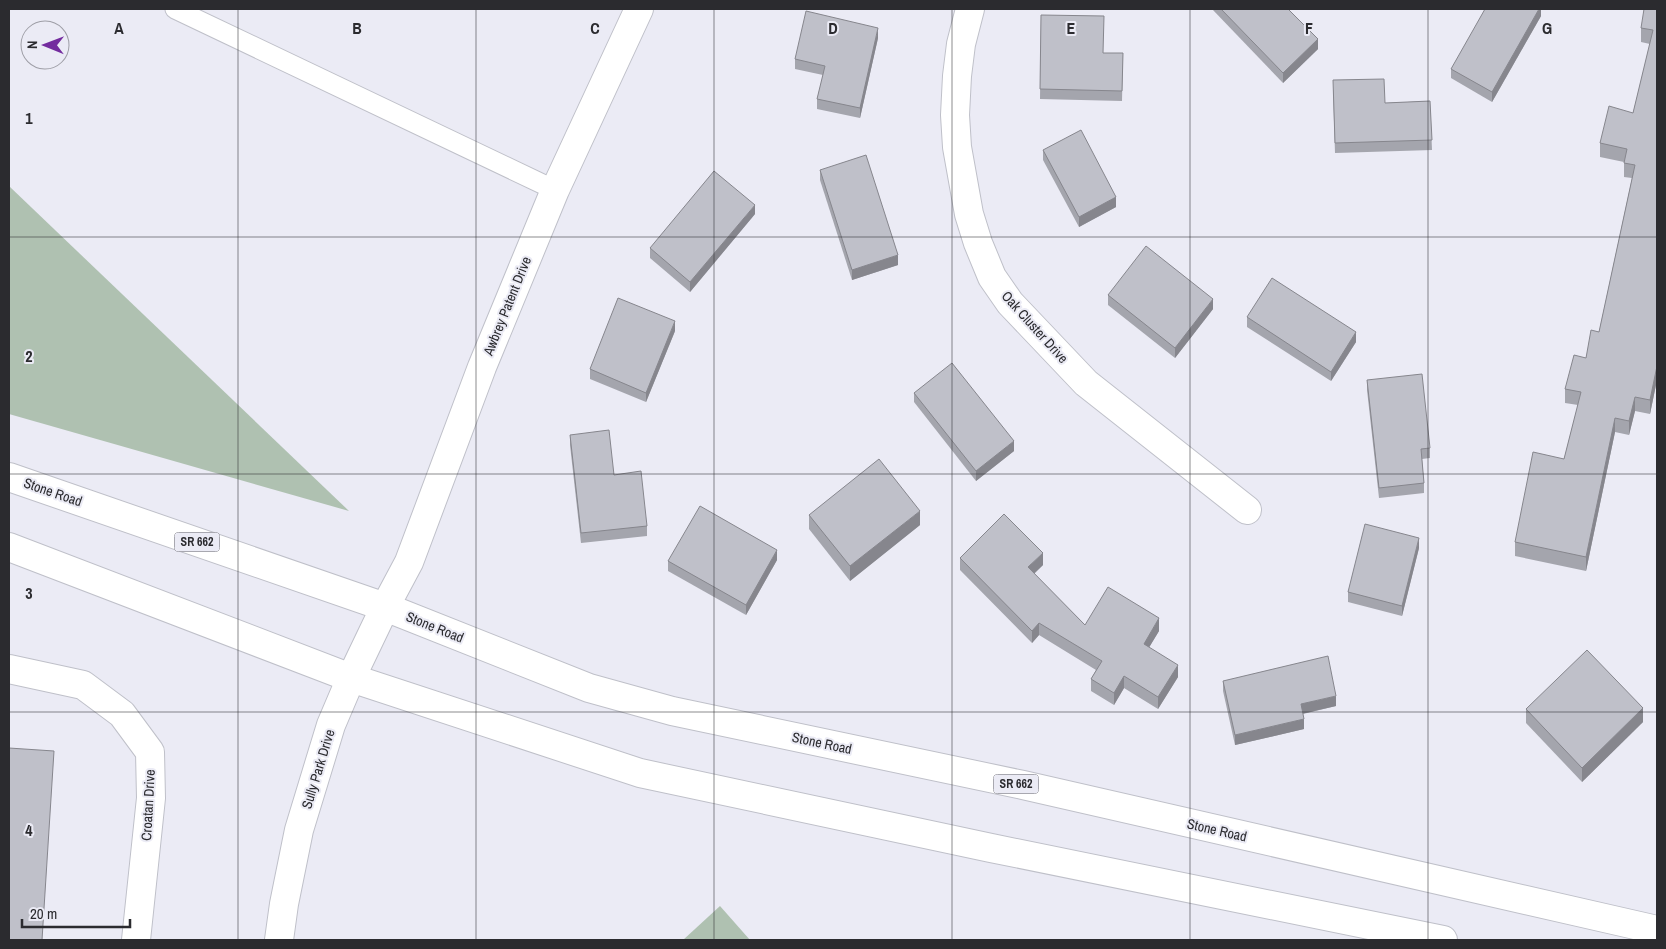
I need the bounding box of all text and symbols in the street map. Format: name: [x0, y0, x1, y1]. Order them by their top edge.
text: A: [114, 17, 124, 39]
text: B: [352, 17, 362, 39]
text: C: [590, 17, 600, 39]
text: D: [828, 17, 838, 39]
text: E: [1067, 17, 1076, 39]
text: F: [1305, 17, 1313, 39]
text: G: [1542, 17, 1552, 39]
north arrow: [20, 20, 70, 70]
text: N: [23, 40, 41, 49]
text: 1: [25, 107, 33, 129]
street label: Awbrey Patent Drive: [479, 254, 535, 359]
street label: Oak Cluster Drive: [998, 287, 1072, 367]
text: 2: [25, 345, 33, 367]
street label: Stone Road: [21, 474, 85, 510]
road number: SR 662: [174, 532, 220, 552]
text: 3: [25, 582, 33, 604]
street label: Stone Road: [404, 607, 466, 647]
street label: Sully Park Drive: [297, 727, 339, 811]
street label: Stone Road: [790, 728, 854, 758]
street label: Croatan Drive: [137, 769, 159, 841]
road number: SR 662: [994, 774, 1038, 794]
street label: Stone Road: [1185, 814, 1249, 846]
text: 4: [25, 819, 33, 841]
scale bar: [22, 896, 130, 928]
text: 20 m: [30, 903, 57, 924]

